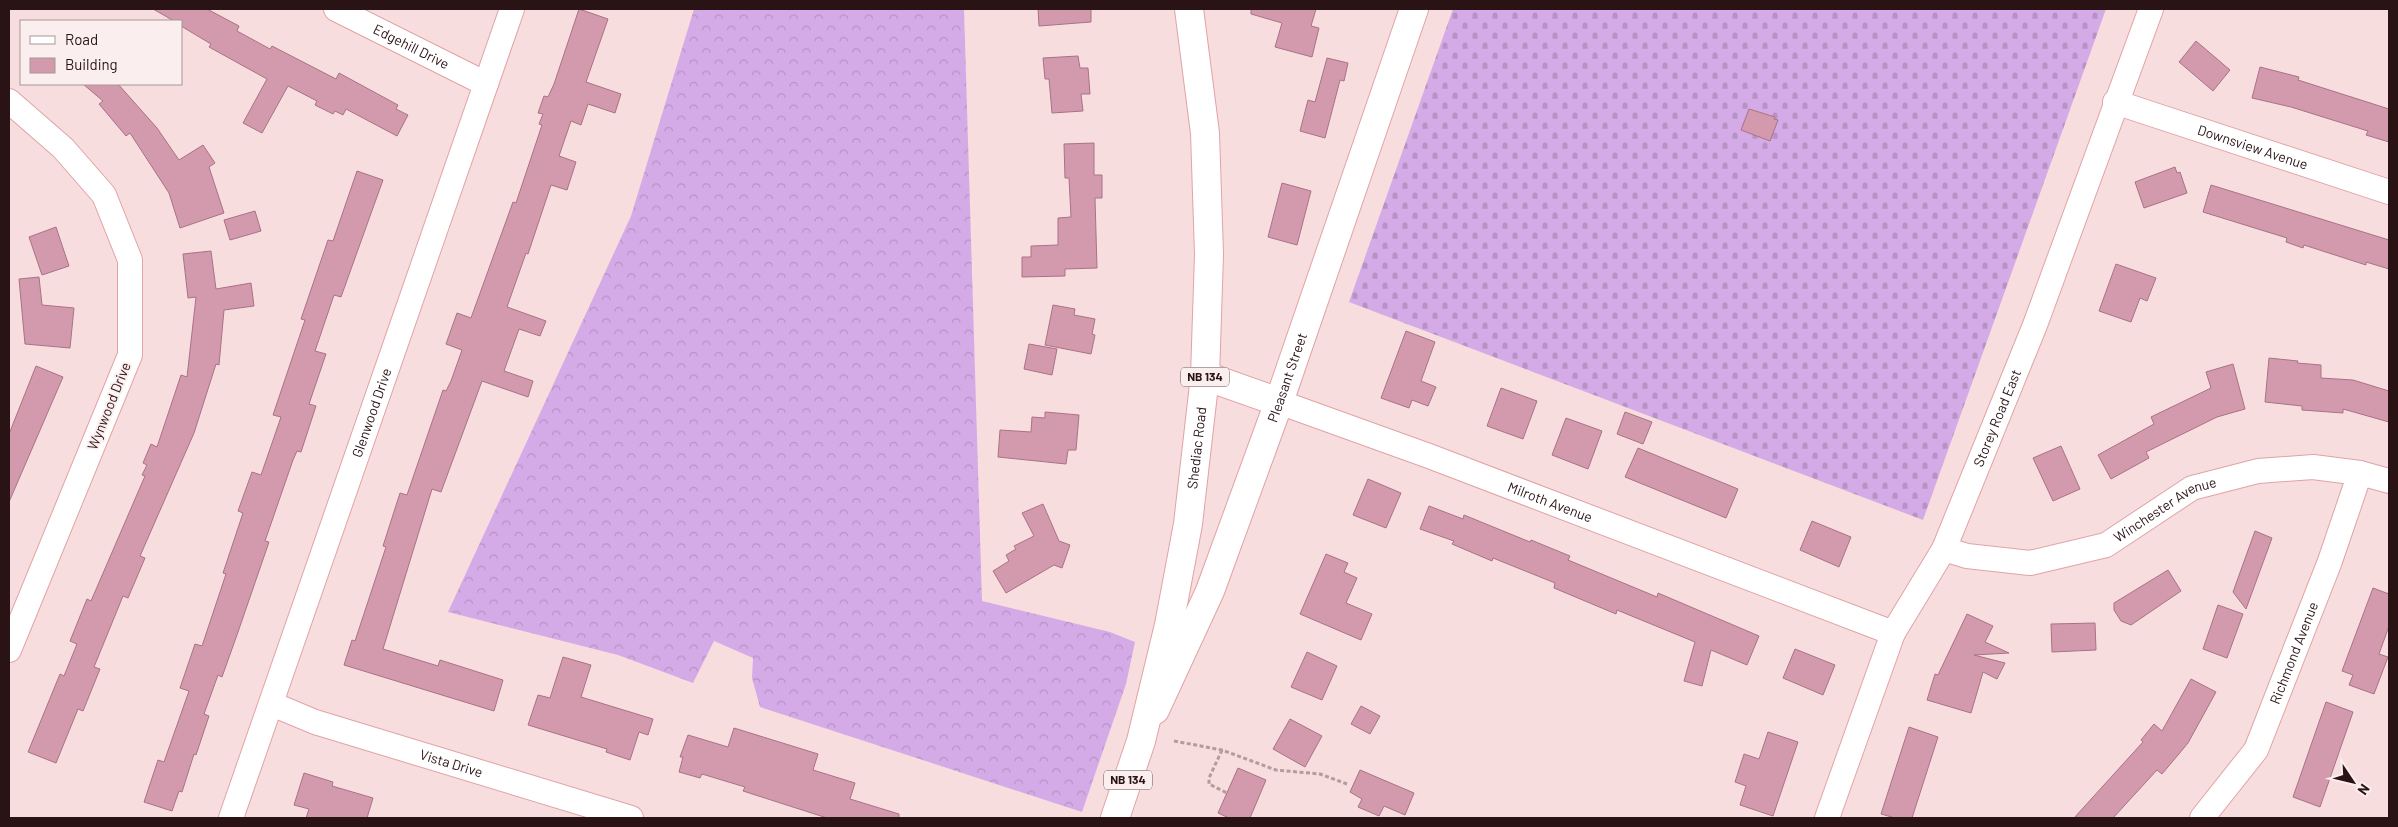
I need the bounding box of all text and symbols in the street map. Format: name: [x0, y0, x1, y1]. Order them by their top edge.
legend: [20, 20, 182, 85]
street label: Edgehill Drive: [371, 20, 452, 72]
text: Road: [65, 30, 98, 48]
text: Building: [65, 55, 118, 73]
street label: Downsview Avenue: [2196, 121, 2310, 173]
street label: Pleasant Street: [1263, 330, 1310, 425]
street label: Wynwood Drive: [83, 360, 134, 452]
street label: Glenwood Drive: [348, 366, 395, 460]
street label: Storey Road East: [1969, 367, 2024, 469]
road number: NB 134: [1181, 368, 1229, 387]
street label: Shediac Road: [1183, 406, 1209, 490]
street label: Winchester Avenue: [2110, 473, 2218, 546]
street label: Milroth Avenue: [1505, 478, 1595, 526]
street label: Richmond Avenue: [2266, 599, 2321, 706]
street label: Vista Drive: [418, 745, 485, 780]
north arrow: [2328, 757, 2378, 807]
road number: NB 134: [1104, 770, 1152, 790]
text: N: [2354, 781, 2374, 798]

